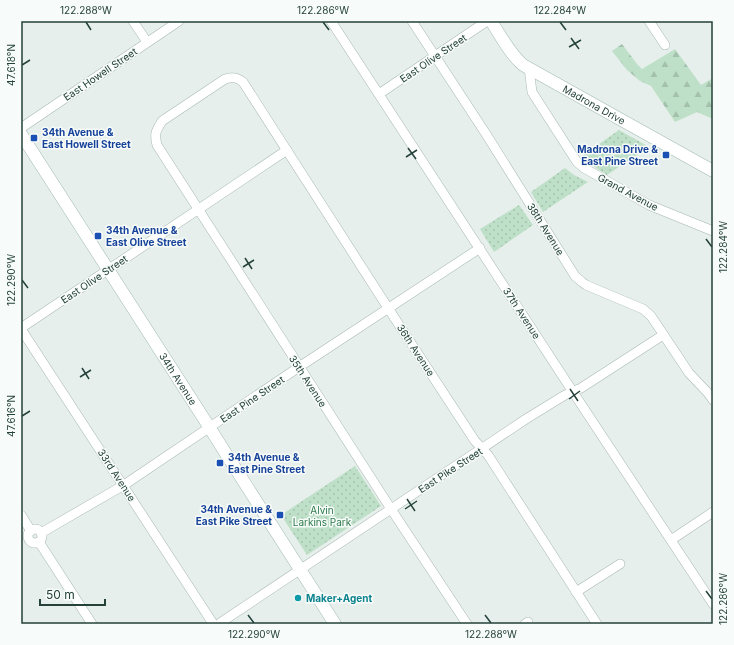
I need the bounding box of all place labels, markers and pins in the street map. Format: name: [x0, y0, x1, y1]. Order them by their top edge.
place label: 34th Avenue & East Howell Street: [42, 126, 131, 150]
marker: 34th Avenue & East Howell Street: [29, 133, 39, 143]
place label: Madrona Drive & East Pine Street: [577, 143, 658, 167]
marker: Madrona Drive & East Pine Street: [661, 150, 671, 160]
place label: 34th Avenue & East Olive Street: [106, 224, 187, 248]
marker: 34th Avenue & East Olive Street: [93, 231, 103, 241]
place label: 34th Avenue & East Pine Street: [228, 451, 305, 475]
marker: 34th Avenue & East Pine Street: [215, 458, 225, 468]
place label: 34th Avenue & East Pike Street: [196, 503, 272, 527]
marker: 34th Avenue & East Pike Street: [275, 510, 285, 520]
place label: Maker+Agent: [306, 592, 373, 605]
marker: Maker+Agent: [293, 593, 303, 603]

